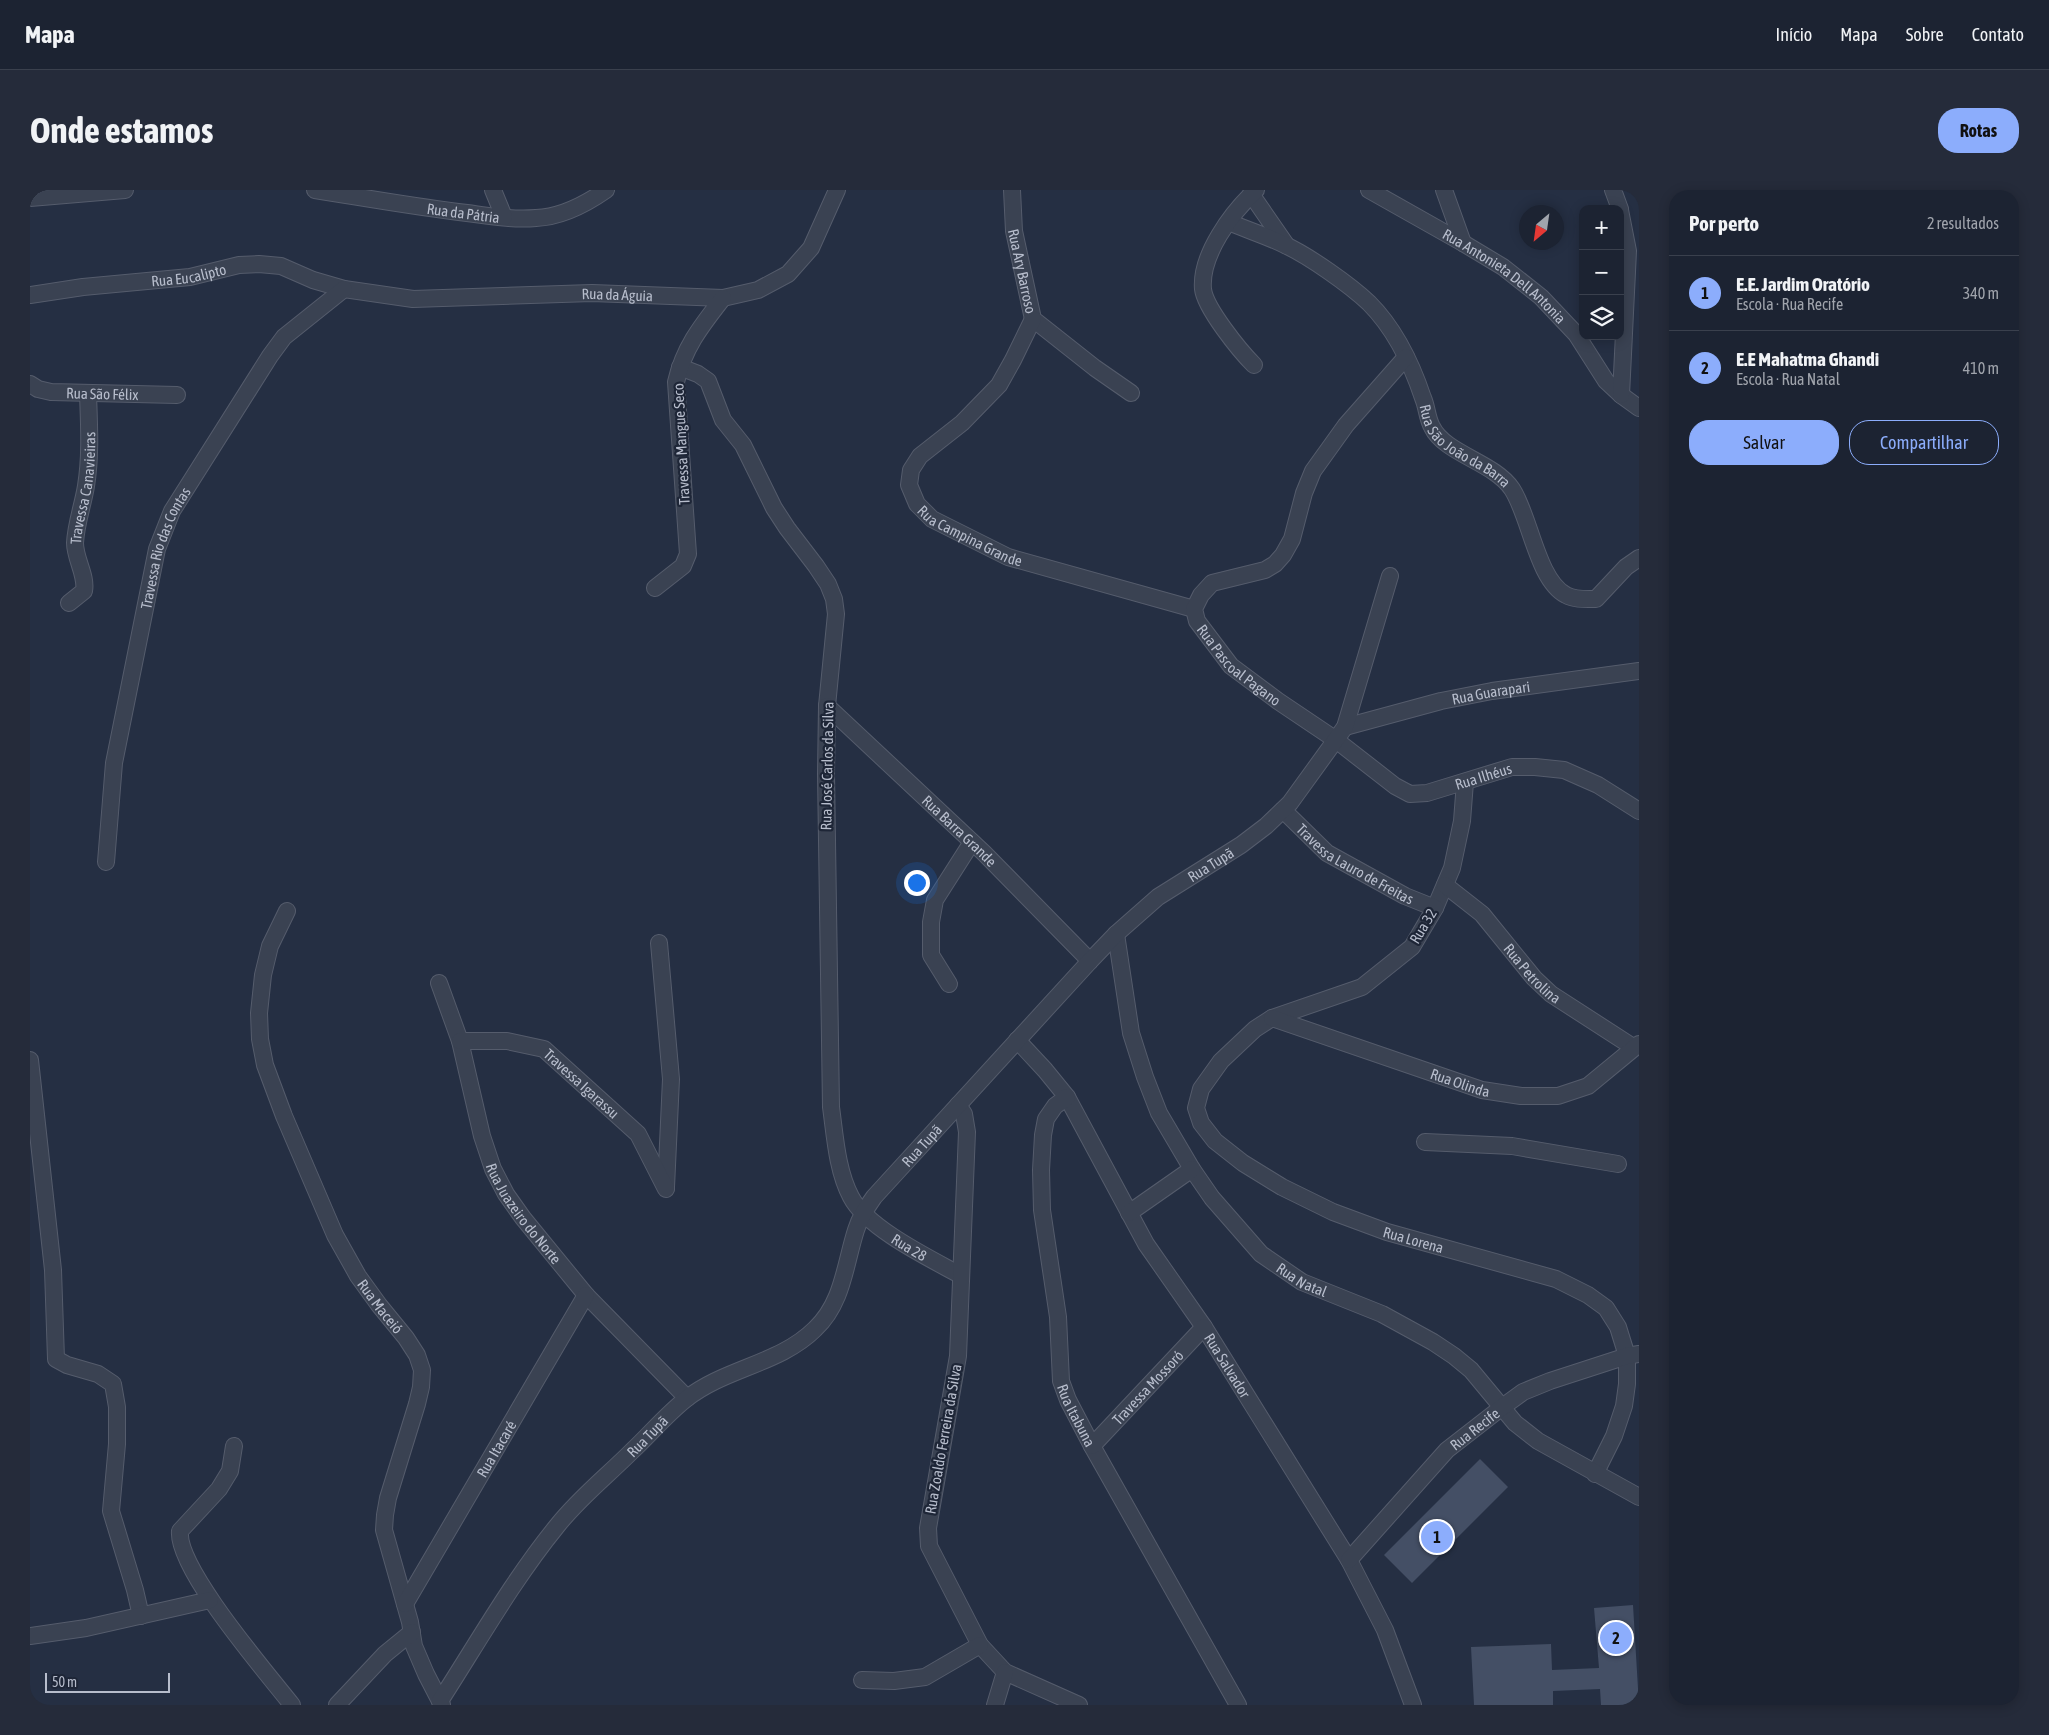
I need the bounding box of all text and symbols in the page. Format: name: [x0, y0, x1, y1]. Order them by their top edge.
text: Mapa: [25, 21, 75, 48]
text: Início: [1776, 24, 1812, 45]
text: Mapa: [1840, 24, 1878, 45]
text: Sobre: [1906, 24, 1944, 45]
text: Contato: [1972, 24, 2024, 45]
button: Rotas: [1938, 108, 2019, 153]
text: Onde estamos: [30, 110, 213, 150]
street label: Rua da Pátria: [426, 199, 501, 226]
north arrow: [1519, 205, 1564, 250]
map controls: [1579, 205, 1624, 340]
button: +: [1579, 205, 1624, 250]
text: Por perto: [1689, 211, 1759, 235]
text: 2 resultados: [1927, 214, 1999, 232]
street label: Rua Antonieta Dell Antonia: [1440, 225, 1570, 327]
street label: Rua Ary Barroso: [1005, 227, 1040, 315]
button: −: [1579, 250, 1624, 295]
street label: Rua Eucalipto: [150, 260, 228, 289]
text: E.E. Jardim Oratório: [1736, 273, 1870, 295]
street label: Rua da Águia: [581, 284, 653, 304]
text: 1: [1701, 284, 1709, 302]
text: 340 m: [1963, 284, 1999, 302]
button: layers: [1579, 295, 1624, 340]
text: Escola · Rua Recife: [1736, 295, 1843, 313]
text: E.E Mahatma Ghandi: [1736, 348, 1879, 370]
text: 2: [1701, 359, 1709, 377]
text: 410 m: [1963, 359, 1999, 377]
text: Escola · Rua Natal: [1736, 370, 1840, 388]
street label: Travessa Mangue Seco: [669, 383, 693, 505]
street label: Rua São Félix: [66, 384, 139, 403]
street label: Rua São João da Barra: [1417, 403, 1515, 490]
button: Salvar: [1689, 420, 1839, 465]
button: Compartilhar: [1849, 420, 1999, 465]
street label: Travessa Canavieiras: [66, 432, 98, 545]
street label: Travessa Rio das Contas: [137, 484, 194, 610]
street label: Rua Campina Grande: [915, 502, 1024, 569]
street label: Rua Pascoal Pagano: [1194, 621, 1284, 709]
street label: Rua Guarapari: [1450, 677, 1531, 707]
street label: Rua José Carlos da Silva: [817, 701, 837, 831]
street label: Rua Ilhéus: [1453, 759, 1513, 792]
street label: Rua Barra Grande: [919, 791, 1001, 870]
street label: Travessa Lauro de Freitas: [1294, 820, 1416, 907]
street label: Rua Tupã: [1184, 843, 1237, 885]
your location: [904, 870, 930, 896]
street label: Rua 32: [1406, 905, 1440, 947]
street label: Rua Petrolina: [1501, 940, 1564, 1007]
street label: Travessa Igarassu: [541, 1045, 623, 1122]
street label: Rua Olinda: [1428, 1065, 1491, 1100]
street label: Rua Tupã: [898, 1121, 945, 1170]
street label: Rua Juazeiro do Norte: [483, 1161, 565, 1267]
street label: Rua Lorena: [1381, 1223, 1446, 1256]
street label: Rua 28: [889, 1230, 930, 1264]
street label: Rua Natal: [1274, 1259, 1330, 1300]
street label: Rua Maceió: [355, 1276, 407, 1336]
street label: Rua Salvador: [1201, 1330, 1254, 1401]
street label: Travessa Mossoró: [1109, 1346, 1186, 1428]
street label: Rua Zoaldo Ferreira da Silva: [921, 1363, 965, 1515]
street label: Rua Itabuna: [1054, 1382, 1099, 1449]
street label: Rua Recife: [1446, 1404, 1503, 1453]
street label: Rua Tupã: [623, 1412, 671, 1460]
street label: Rua Itacaré: [473, 1417, 519, 1480]
pin: 1: [1421, 1518, 1453, 1556]
pin: 2: [1600, 1619, 1632, 1657]
scale bar: [45, 1670, 170, 1693]
text: 50 m: [52, 1674, 77, 1690]

